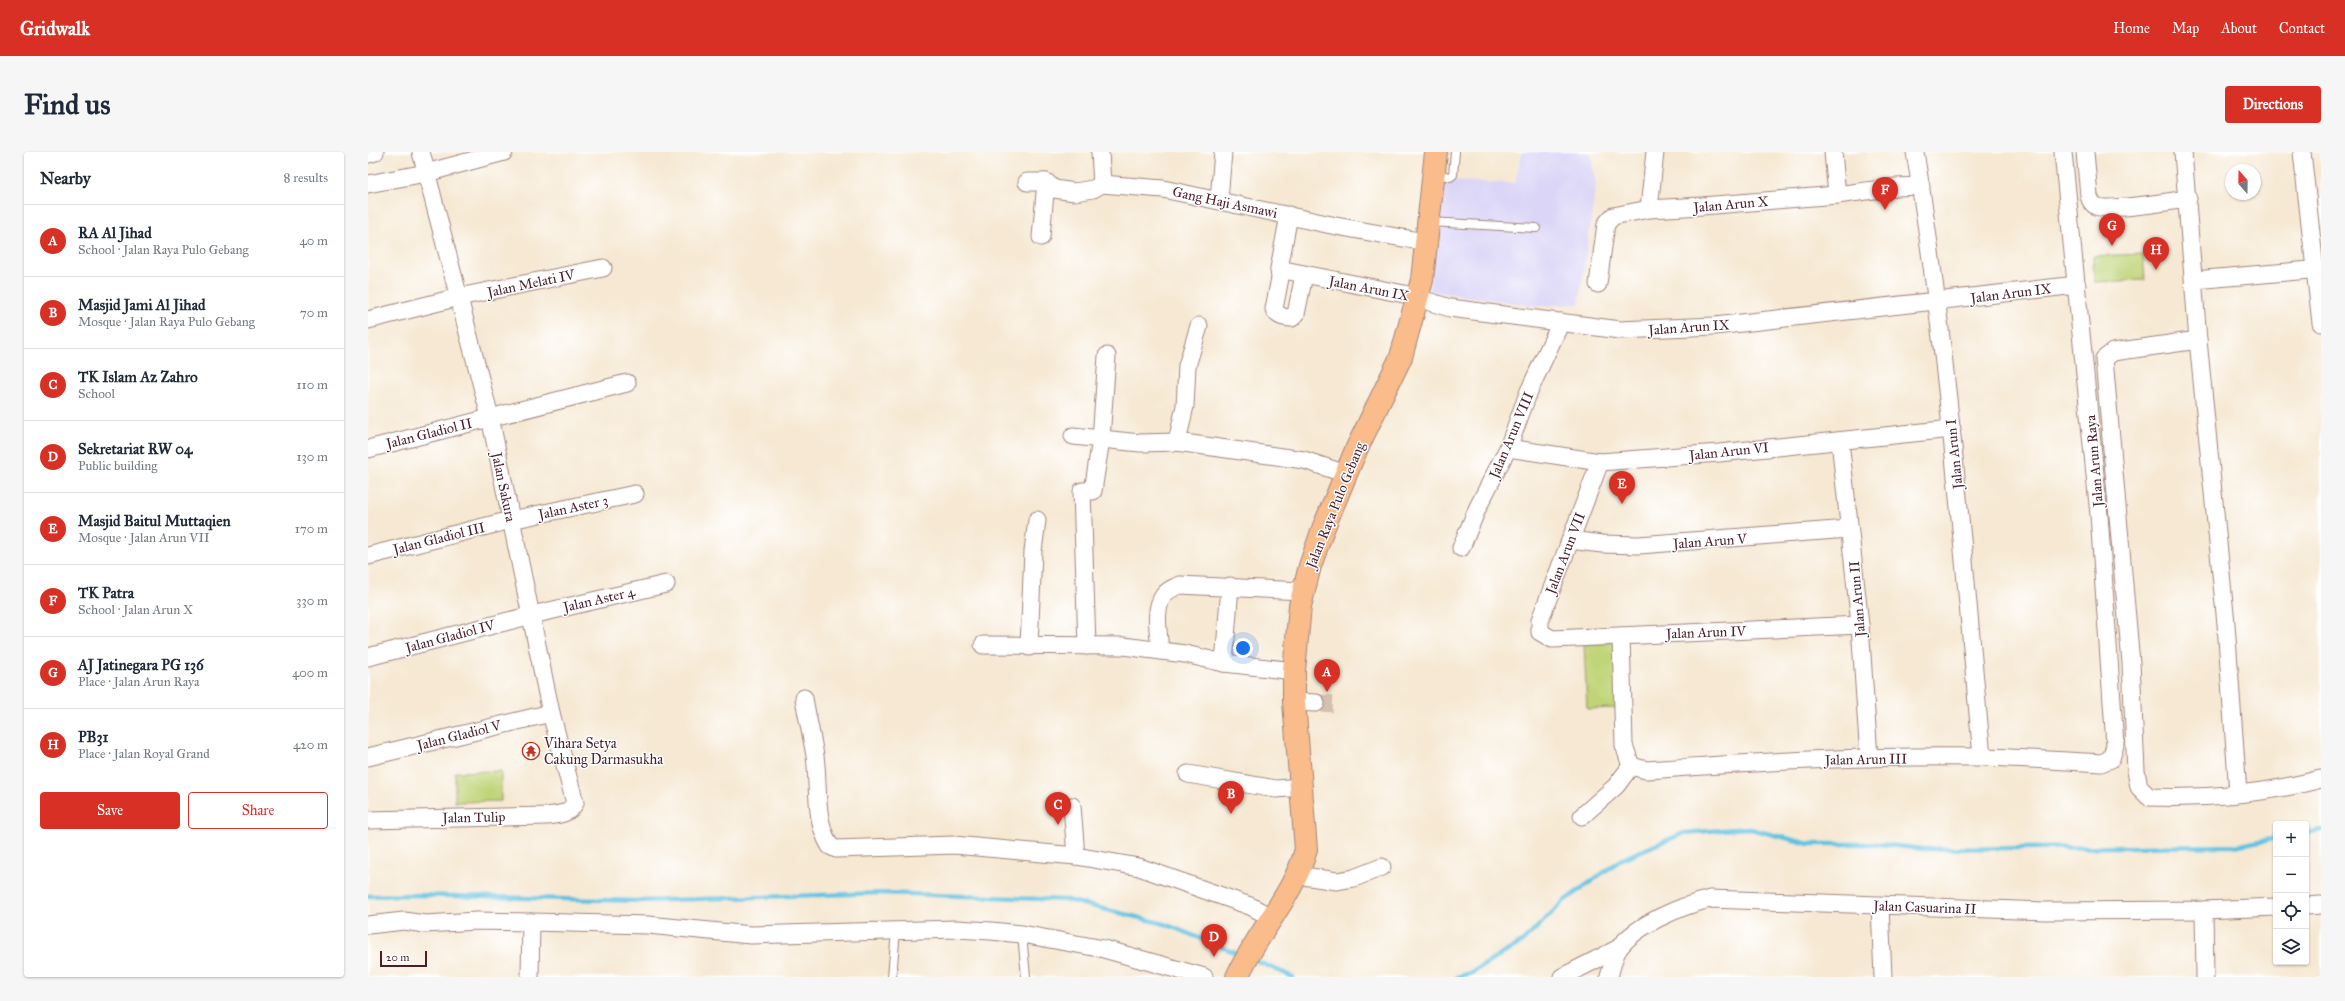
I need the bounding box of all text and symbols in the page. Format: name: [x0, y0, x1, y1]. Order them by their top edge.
text: Gridwalk: [20, 17, 90, 40]
text: Home: [2113, 20, 2150, 37]
text: Map: [2172, 20, 2199, 37]
text: About: [2221, 20, 2257, 37]
text: Contact: [2279, 20, 2325, 37]
button: Directions: [2225, 86, 2321, 123]
text: Find us: [24, 87, 110, 122]
north arrow: [2225, 164, 2261, 200]
text: Nearby: [40, 168, 91, 189]
text: 8 results: [284, 170, 328, 186]
pin: F: [1872, 177, 1898, 210]
street label: Gang Haji Asmawi: [1171, 183, 1279, 222]
street label: Jalan Arun X: [1691, 193, 1769, 217]
pin: G: [2099, 213, 2125, 246]
text: RA Al Jihad: [78, 224, 152, 242]
text: A: [49, 233, 57, 249]
text: 40 m: [299, 233, 328, 249]
pin: H: [2143, 237, 2169, 270]
text: School · Jalan Raya Pulo Gebang: [78, 242, 249, 258]
street label: Jalan Melati IV: [484, 266, 578, 302]
street label: Jalan Arun IX: [1325, 272, 1411, 306]
street label: Jalan Arun IX: [1968, 280, 2053, 308]
text: Masjid Jami Al Jihad: [78, 296, 206, 314]
text: B: [49, 305, 57, 321]
text: 70 m: [300, 305, 328, 321]
text: Mosque · Jalan Raya Pulo Gebang: [78, 314, 255, 330]
street label: Jalan Arun IX: [1646, 316, 1730, 340]
text: TK Islam Az Zahro: [78, 368, 198, 386]
text: C: [49, 377, 57, 393]
text: 110 m: [296, 377, 328, 393]
text: School: [78, 386, 115, 402]
street label: Jalan Arun VIII: [1485, 390, 1538, 483]
street label: Jalan Arun Raya: [2082, 414, 2108, 510]
street label: Jalan Gladiol II: [382, 415, 474, 454]
street label: Jalan Arun I: [1942, 418, 1968, 492]
street label: Jalan Raya Pulo Gebang: [1302, 439, 1370, 573]
street label: Jalan Arun VI: [1686, 439, 1770, 465]
text: Sekretariat RW 04: [78, 440, 192, 458]
text: D: [48, 449, 58, 465]
text: 130 m: [296, 449, 328, 465]
street label: Jalan Sakura: [486, 449, 519, 524]
text: Public building: [78, 458, 157, 474]
pin: E: [1609, 471, 1635, 504]
street label: Jalan Aster 3: [535, 492, 610, 525]
street label: Jalan Arun VII: [1541, 510, 1590, 599]
text: Masjid Baitul Muttaqien: [78, 512, 231, 530]
street label: Jalan Gladiol III: [389, 519, 487, 560]
text: E: [48, 521, 58, 537]
text: 170 m: [295, 521, 328, 537]
text: Mosque · Jalan Arun VII: [78, 530, 210, 546]
street label: Jalan Arun V: [1671, 530, 1749, 554]
street label: Jalan Arun II: [1846, 560, 1870, 640]
street label: Jalan Aster 4: [560, 583, 638, 617]
text: TK Patra: [78, 584, 134, 602]
text: F: [49, 593, 57, 609]
text: 330 m: [296, 593, 328, 609]
text: School · Jalan Arun X: [78, 602, 193, 618]
street label: Jalan Gladiol IV: [402, 616, 498, 658]
street label: Jalan Arun IV: [1664, 623, 1748, 643]
your location: [1233, 638, 1253, 658]
text: AJ Jatinegara PG 136: [78, 656, 204, 674]
pin: A: [1314, 659, 1340, 692]
text: G: [48, 665, 58, 681]
text: 400 m: [292, 665, 328, 681]
text: Place · Jalan Arun Raya: [78, 674, 200, 690]
street label: Jalan Gladiol V: [413, 717, 504, 756]
text: PB31: [78, 728, 108, 746]
place label: Vihara Setya Cakung Darmasukha: [543, 735, 663, 768]
text: H: [47, 737, 59, 753]
text: 420 m: [293, 737, 328, 753]
temple icon: Vihara Setya Cakung Darmasukha: [521, 741, 541, 761]
text: Place · Jalan Royal Grand: [78, 746, 210, 762]
street label: Jalan Arun III: [1823, 750, 1907, 770]
pin: B: [1218, 781, 1244, 814]
button: Save: [40, 792, 180, 829]
button: Share: [188, 792, 328, 829]
pin: C: [1045, 792, 1071, 825]
street label: Jalan Tulip: [440, 808, 506, 828]
map controls: [2273, 821, 2309, 965]
button: +: [2273, 821, 2309, 857]
button: −: [2273, 857, 2309, 893]
button: locate: [2273, 893, 2309, 929]
street label: Jalan Casuarina II: [1871, 897, 1977, 919]
pin: D: [1201, 924, 1227, 957]
button: layers: [2273, 929, 2309, 965]
scale bar: [380, 949, 427, 968]
text: 20 m: [386, 951, 409, 964]

